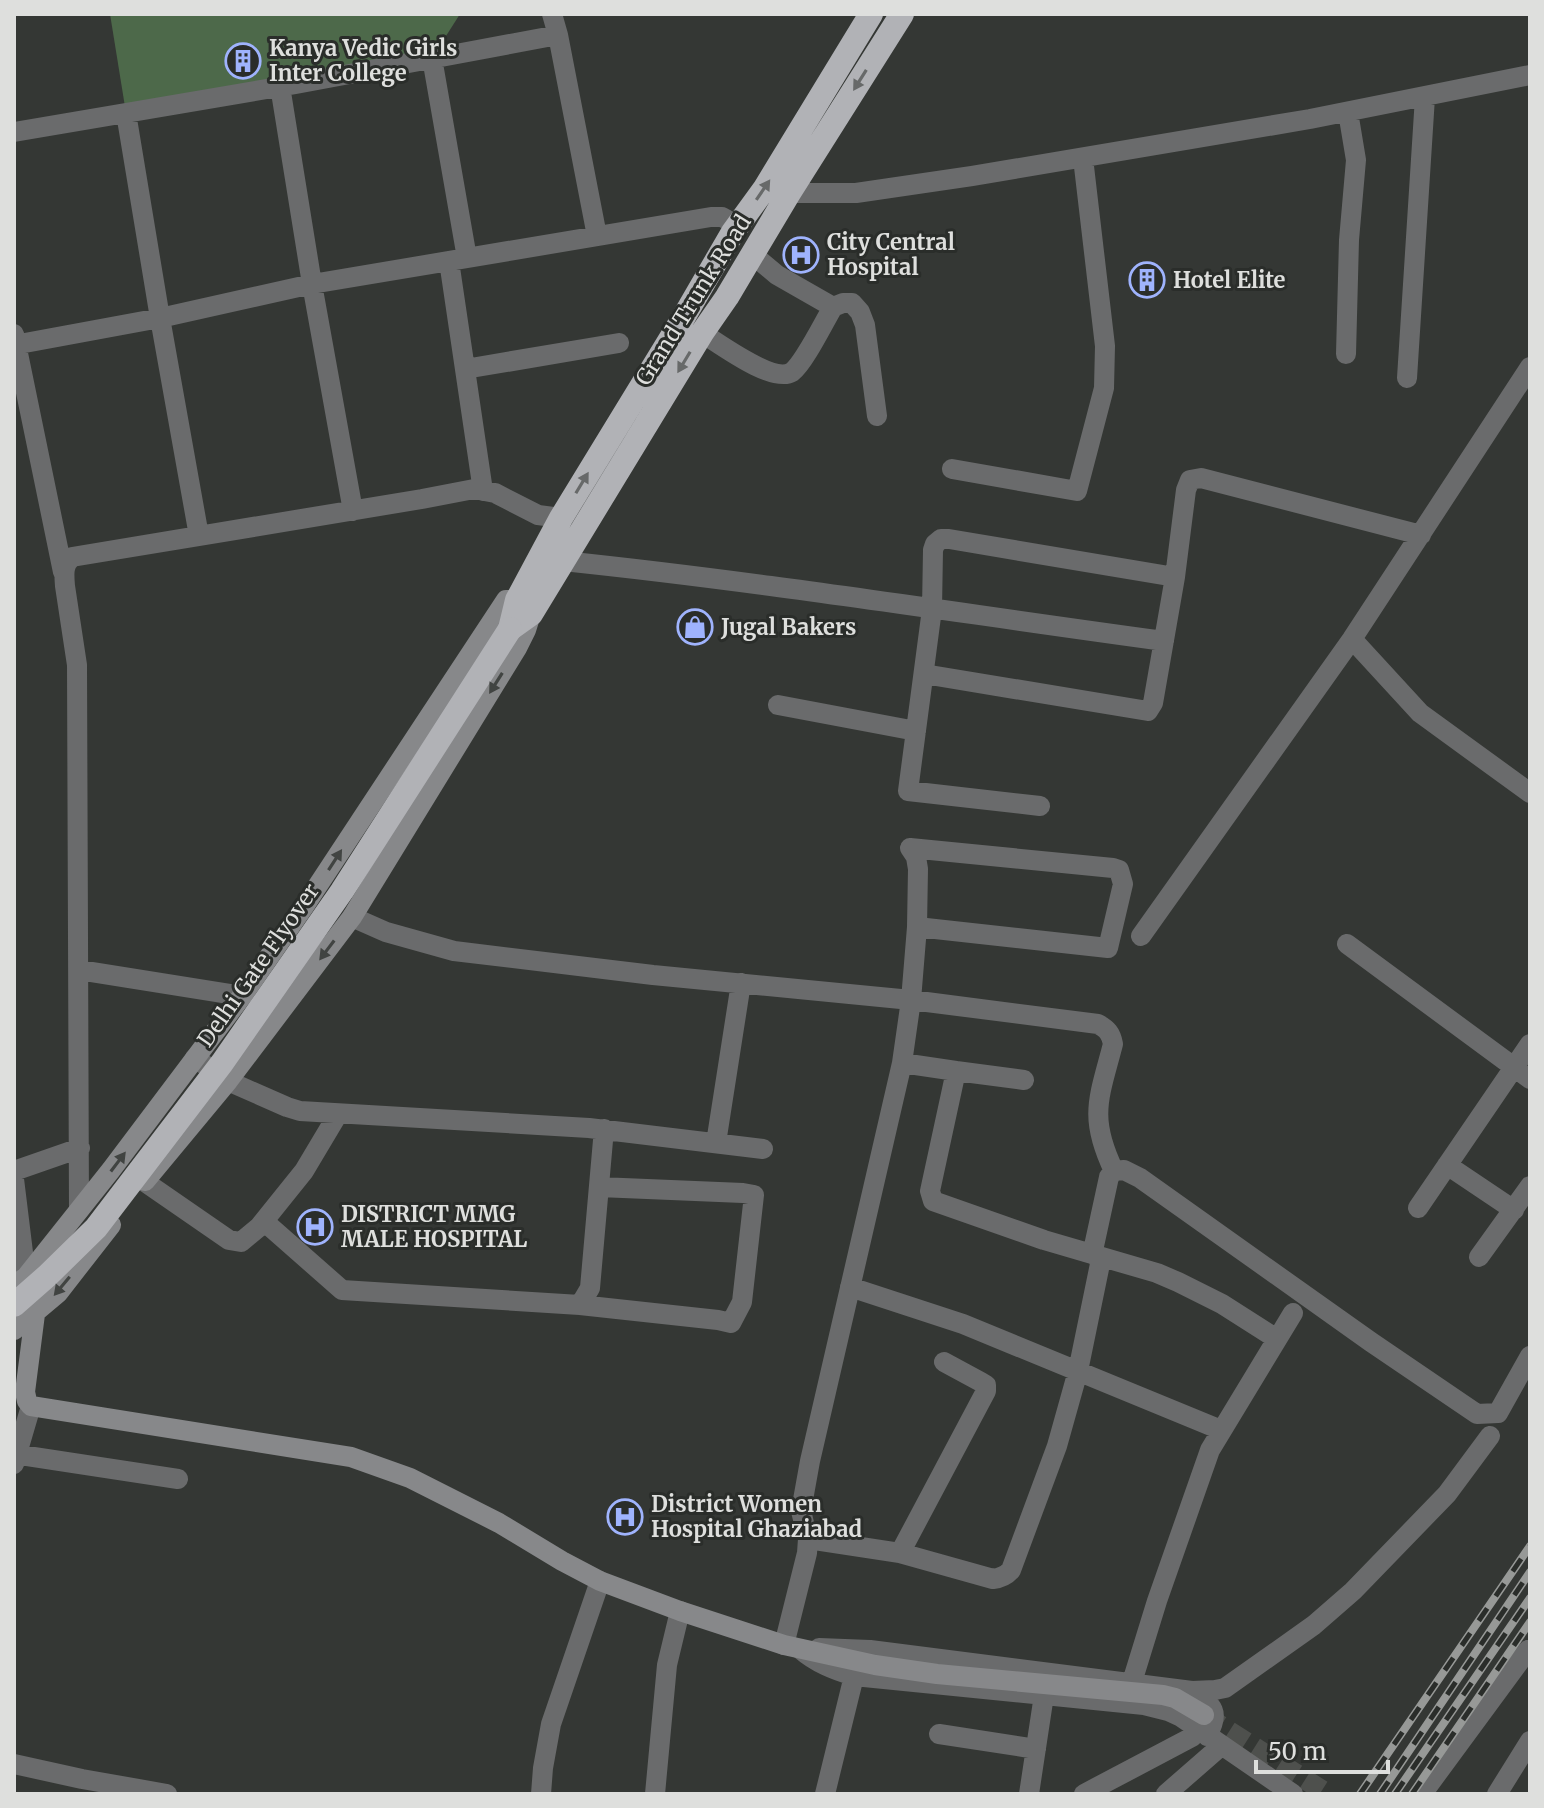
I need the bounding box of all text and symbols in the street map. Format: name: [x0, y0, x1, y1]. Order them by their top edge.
place label: Kanya Vedic Girls Inter College: [269, 34, 457, 87]
building icon: Kanya Vedic Girls Inter College: [224, 42, 262, 80]
one-way arrow: [854, 69, 868, 91]
one-way arrow: [755, 180, 770, 201]
street label: Grand Trunk Road: [629, 209, 757, 391]
place label: City Central Hospital: [827, 228, 955, 281]
hospital icon: City Central Hospital: [782, 236, 820, 274]
building icon: Hotel Elite: [1128, 261, 1166, 299]
place label: Hotel Elite: [1173, 266, 1286, 294]
one-way arrow: [678, 351, 692, 373]
one-way arrow: [575, 472, 589, 494]
shop icon: Jugal Bakers: [676, 608, 714, 646]
place label: Jugal Bakers: [720, 613, 856, 641]
one-way arrow: [489, 672, 503, 694]
one-way arrow: [327, 849, 342, 870]
street label: Delhi Gate Flyover: [191, 878, 325, 1052]
one-way arrow: [319, 940, 335, 960]
one-way arrow: [109, 1152, 125, 1172]
place label: DISTRICT MMG MALE HOSPITAL: [341, 1200, 527, 1253]
hospital icon: DISTRICT MMG MALE HOSPITAL: [296, 1208, 334, 1246]
one-way arrow: [54, 1276, 71, 1296]
place label: District Women Hospital Ghaziabad: [651, 1490, 862, 1543]
hospital icon: District Women Hospital Ghaziabad: [606, 1498, 644, 1536]
scale bar: [1256, 1724, 1388, 1774]
text: 50 m: [1268, 1736, 1327, 1767]

